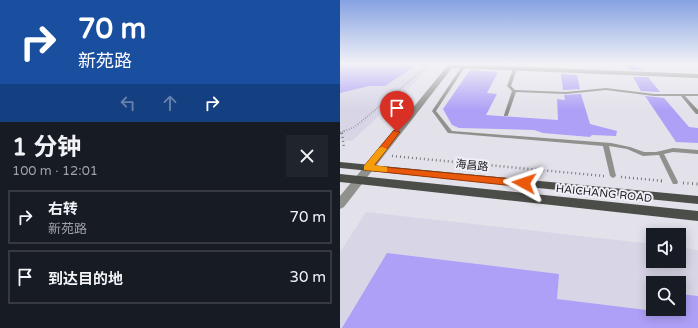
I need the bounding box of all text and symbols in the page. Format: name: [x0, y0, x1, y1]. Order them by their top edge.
text: 70 m: [78, 12, 146, 46]
icon: right: [12, 16, 64, 68]
text: 新苑路: [78, 50, 132, 72]
pin: [380, 91, 414, 132]
icon: left: [117, 92, 139, 114]
icon: ahead: [159, 92, 181, 114]
icon: right: [201, 92, 223, 114]
icon: arrive: [386, 97, 408, 119]
text: 1 分钟: [12, 133, 81, 162]
button: close: [286, 135, 328, 177]
street label: 海昌路: [455, 157, 489, 174]
position arrow: [503, 162, 545, 204]
text: 100 m · 12:01: [12, 163, 98, 179]
street label: HAICHANG ROAD: [555, 182, 653, 205]
text: 右转: [48, 200, 78, 218]
icon: right: [14, 206, 36, 228]
text: 70 m: [289, 208, 326, 226]
text: 新苑路: [48, 221, 87, 237]
map controls: [646, 228, 686, 316]
button: sound: [646, 228, 686, 268]
icon: arrive: [14, 266, 36, 288]
text: 30 m: [289, 268, 326, 286]
text: 到达目的地: [48, 270, 123, 288]
button: search: [646, 276, 686, 316]

